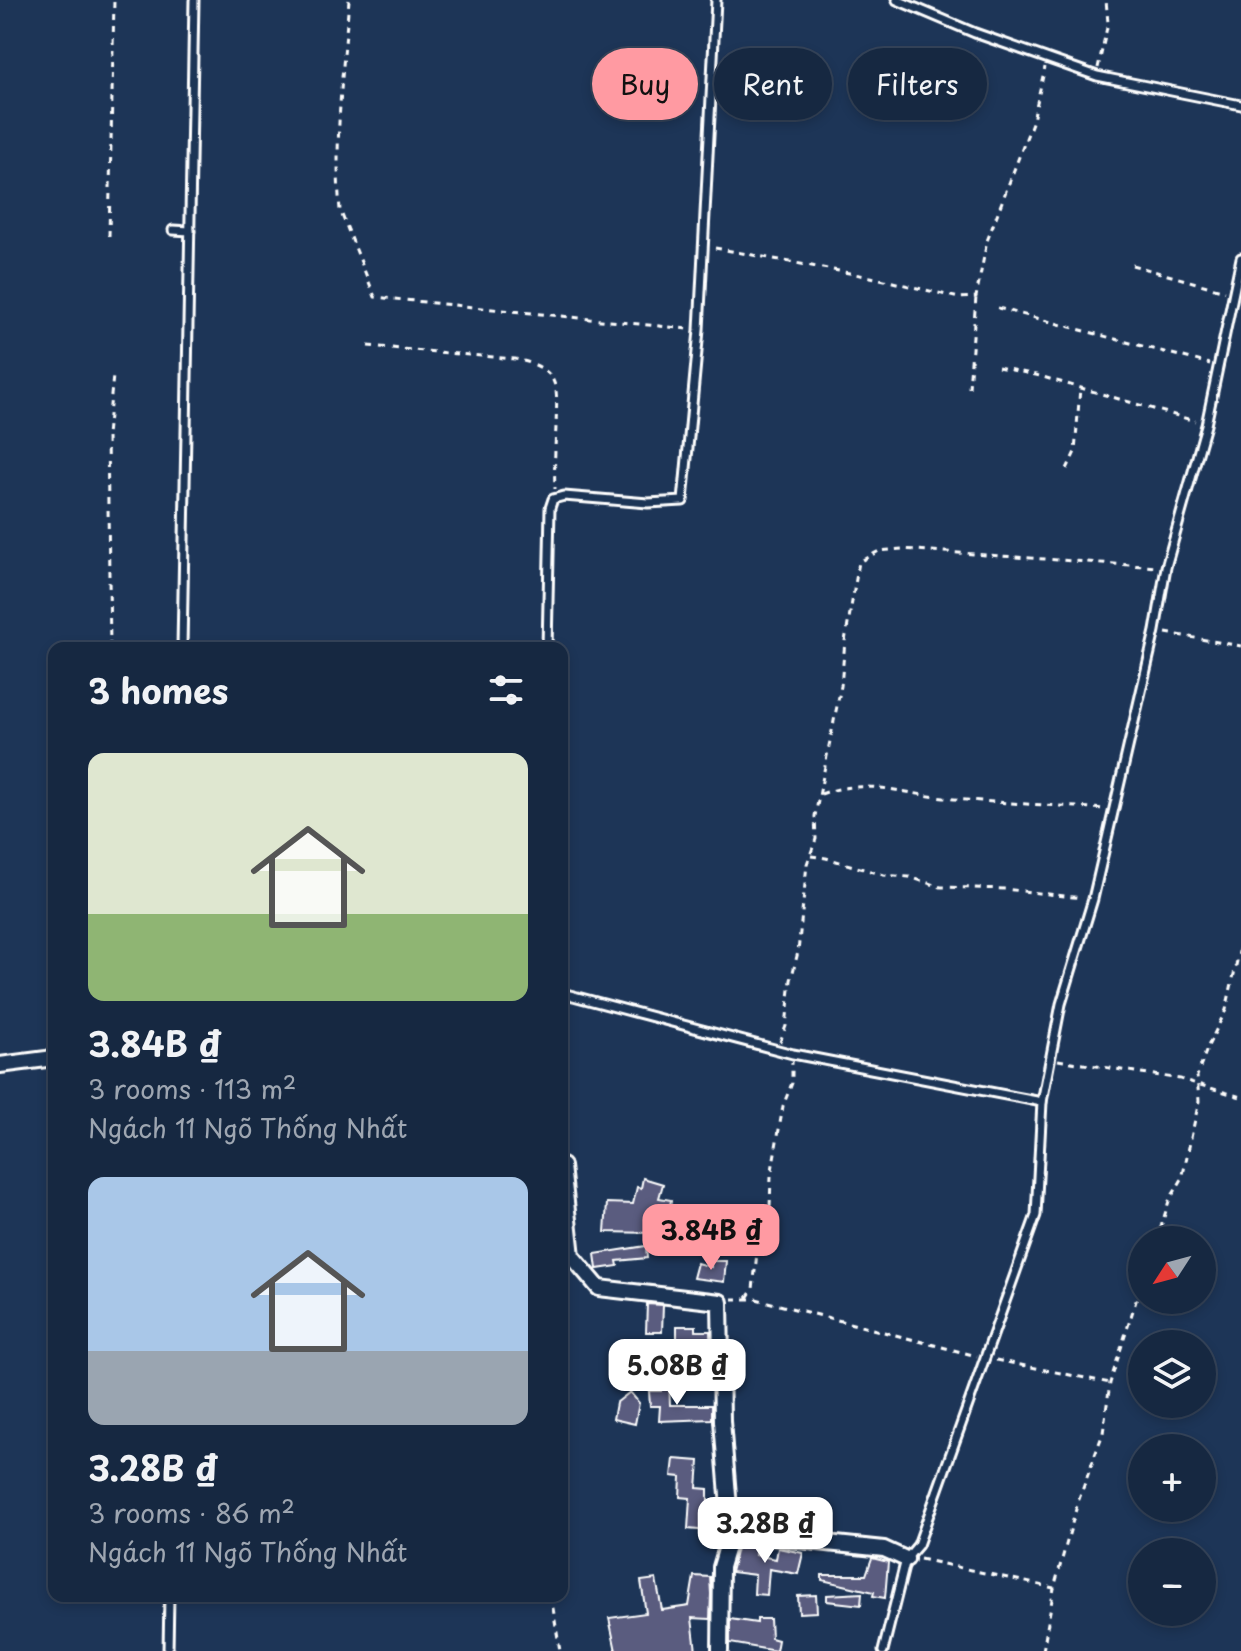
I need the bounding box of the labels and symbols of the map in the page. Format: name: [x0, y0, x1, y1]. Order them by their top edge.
pin: 3.84B ₫: [637, 1204, 785, 1272]
north arrow: [1128, 1226, 1216, 1314]
pin: 5.08B ₫: [603, 1339, 751, 1407]
pin: 3.28B ₫: [691, 1497, 839, 1565]

